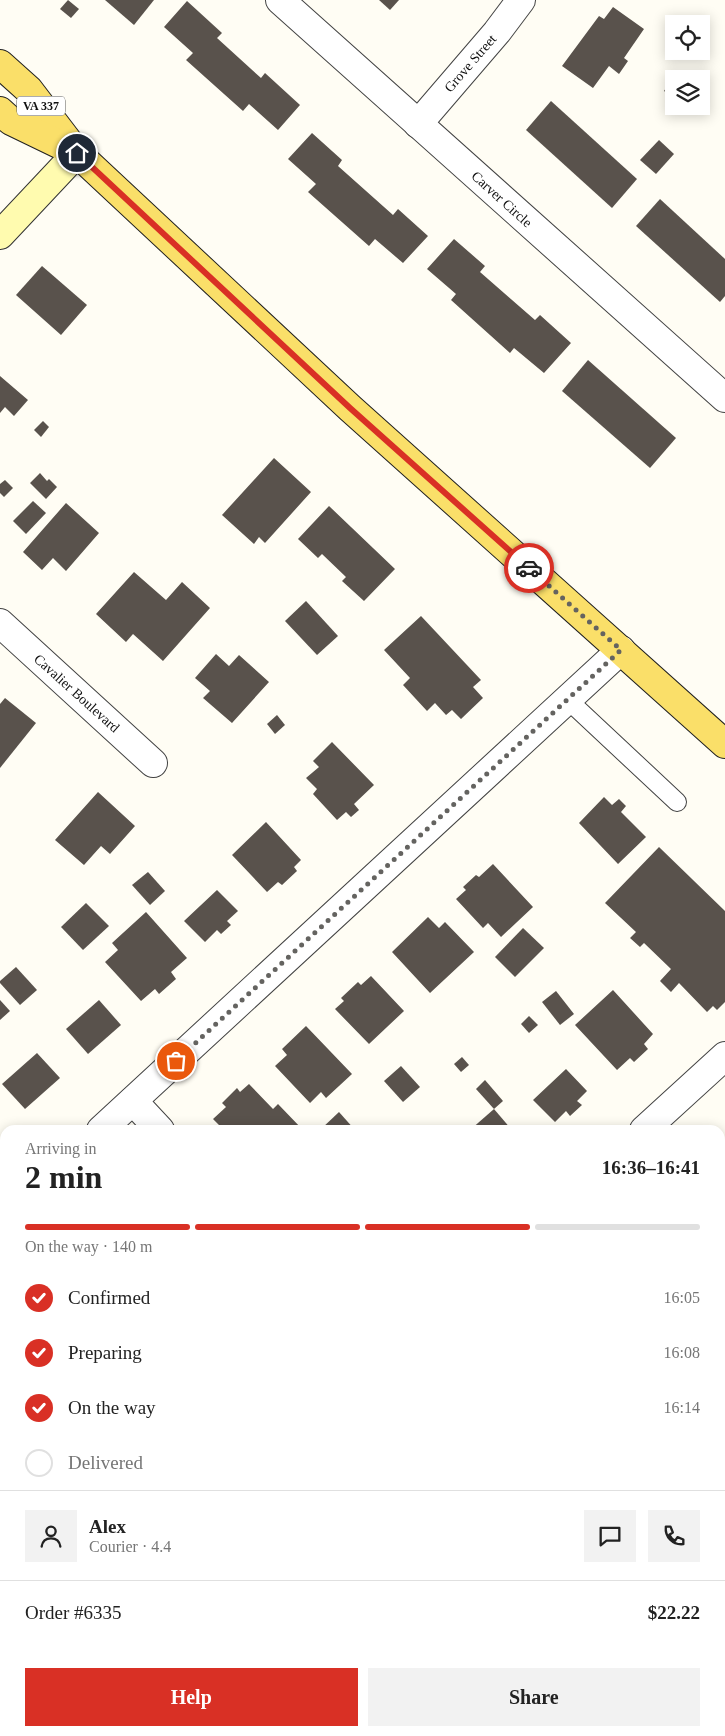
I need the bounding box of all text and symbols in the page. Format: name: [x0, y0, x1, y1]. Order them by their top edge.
map controls: [665, 15, 710, 115]
button: locate: [665, 15, 710, 60]
street label: Grove Street: [441, 31, 499, 95]
button: layers: [665, 70, 710, 115]
road number: VA 337: [17, 96, 65, 115]
pin: [56, 132, 98, 174]
icon: home: [63, 139, 91, 167]
street label: Carver Circle: [468, 168, 535, 230]
courier: [504, 543, 554, 593]
icon: car: [515, 554, 543, 582]
street label: Cavalier Boulevard: [31, 651, 122, 735]
pin: [155, 1040, 197, 1082]
icon: bag: [162, 1047, 190, 1075]
text: Arriving in: [25, 1140, 97, 1157]
text: 16:36–16:41: [602, 1157, 700, 1178]
text: 2 min: [25, 1159, 102, 1195]
text: On the way · 140 m: [25, 1238, 153, 1255]
icon: check: [25, 1284, 53, 1312]
text: Confirmed: [68, 1287, 150, 1308]
text: 16:05: [664, 1289, 700, 1306]
icon: check: [25, 1339, 53, 1367]
text: Preparing: [68, 1342, 142, 1363]
text: 16:08: [664, 1344, 700, 1361]
icon: check: [25, 1394, 53, 1422]
text: On the way: [68, 1397, 156, 1418]
text: 16:14: [664, 1399, 700, 1416]
text: Delivered: [68, 1452, 143, 1473]
button: person: [25, 1510, 77, 1562]
button: chat: [584, 1510, 636, 1562]
button: phone: [648, 1510, 700, 1562]
text: Alex: [89, 1516, 126, 1537]
text: Courier · 4.4: [89, 1538, 171, 1555]
text: Order #6335: [25, 1602, 122, 1623]
text: $22.22: [648, 1602, 700, 1623]
button: Help: [25, 1668, 358, 1726]
button: Share: [368, 1668, 700, 1726]

